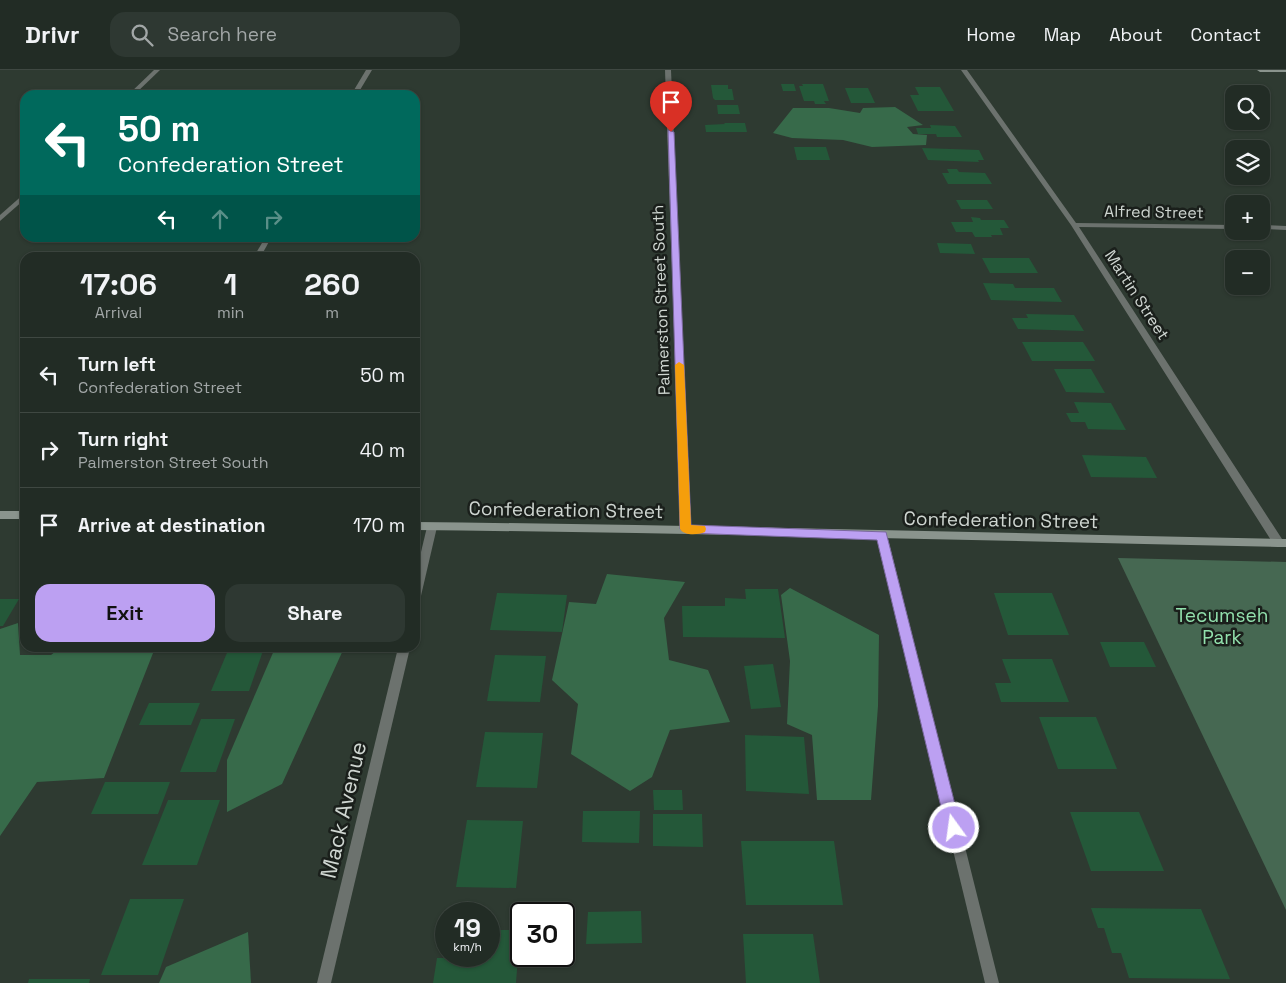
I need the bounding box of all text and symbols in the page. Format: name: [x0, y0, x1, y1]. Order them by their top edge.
search box: [110, 12, 460, 57]
text: Drivr: [25, 19, 80, 50]
icon: search: [128, 21, 156, 49]
text: Search here: [168, 22, 277, 47]
text: Home: [967, 23, 1016, 46]
text: Map: [1044, 23, 1081, 46]
text: About: [1109, 23, 1163, 46]
text: Contact: [1191, 23, 1261, 46]
pin: [650, 81, 692, 132]
map controls: [1225, 85, 1270, 295]
button: search: [1225, 85, 1270, 130]
icon: arrive: [657, 88, 685, 116]
text: 50 m: [118, 107, 200, 151]
icon: left: [35, 110, 100, 175]
button: layers: [1225, 140, 1270, 185]
text: Confederation Street: [118, 150, 344, 178]
button: +: [1225, 195, 1270, 240]
street label: Alfred Street: [1104, 201, 1204, 223]
street label: Palmerston Street South: [647, 204, 675, 396]
icon: left: [153, 205, 181, 233]
icon: ahead: [206, 205, 234, 233]
icon: right: [259, 205, 287, 233]
street label: Martin Street: [1100, 246, 1174, 344]
button: −: [1225, 250, 1270, 295]
text: 17:06: [80, 265, 157, 304]
text: 1: [224, 265, 237, 304]
text: 260: [304, 265, 360, 304]
text: Arrival: [95, 302, 142, 323]
text: min: [217, 302, 244, 323]
text: m: [325, 302, 339, 323]
text: Turn left: [78, 352, 156, 377]
icon: left: [35, 361, 63, 389]
text: 50 m: [360, 363, 405, 388]
text: Confederation Street: [78, 377, 242, 398]
text: Turn right: [78, 427, 168, 452]
icon: right: [35, 436, 63, 464]
text: 40 m: [360, 438, 405, 463]
text: Palmerston Street South: [78, 452, 268, 473]
street label: Confederation Street: [468, 496, 664, 524]
street label: Confederation Street: [903, 506, 1099, 534]
icon: arrive: [35, 511, 63, 539]
text: Arrive at destination: [78, 513, 266, 538]
text: 170 m: [353, 513, 405, 538]
button: Exit: [35, 584, 215, 642]
button: Share: [225, 584, 405, 642]
park label: Tecumseh Park: [1176, 603, 1268, 650]
street label: Mack Avenue: [314, 739, 372, 881]
position arrow: [927, 801, 979, 853]
speed limit sign: 30: [510, 902, 575, 967]
text: 19: [454, 912, 481, 944]
text: km/h: [453, 939, 482, 955]

